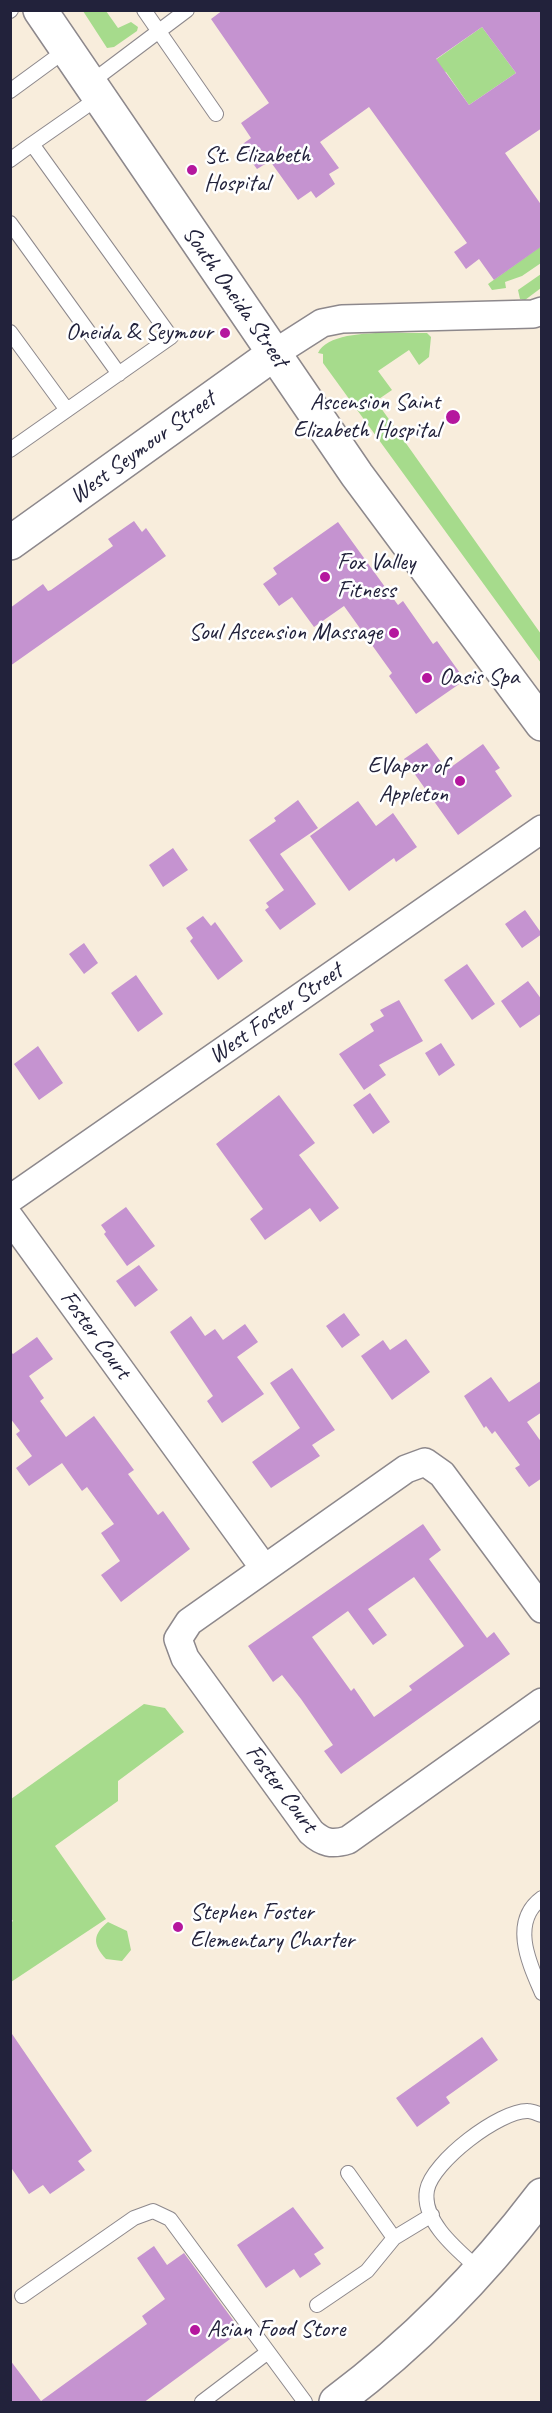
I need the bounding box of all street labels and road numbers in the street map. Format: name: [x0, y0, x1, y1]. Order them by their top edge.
street label: South Oneida Street: [176, 221, 294, 373]
street label: West Seymour Street: [64, 385, 222, 511]
street label: West Foster Street: [204, 957, 348, 1071]
street label: Foster Court: [53, 1285, 137, 1385]
street label: Foster Court: [239, 1739, 323, 1839]

